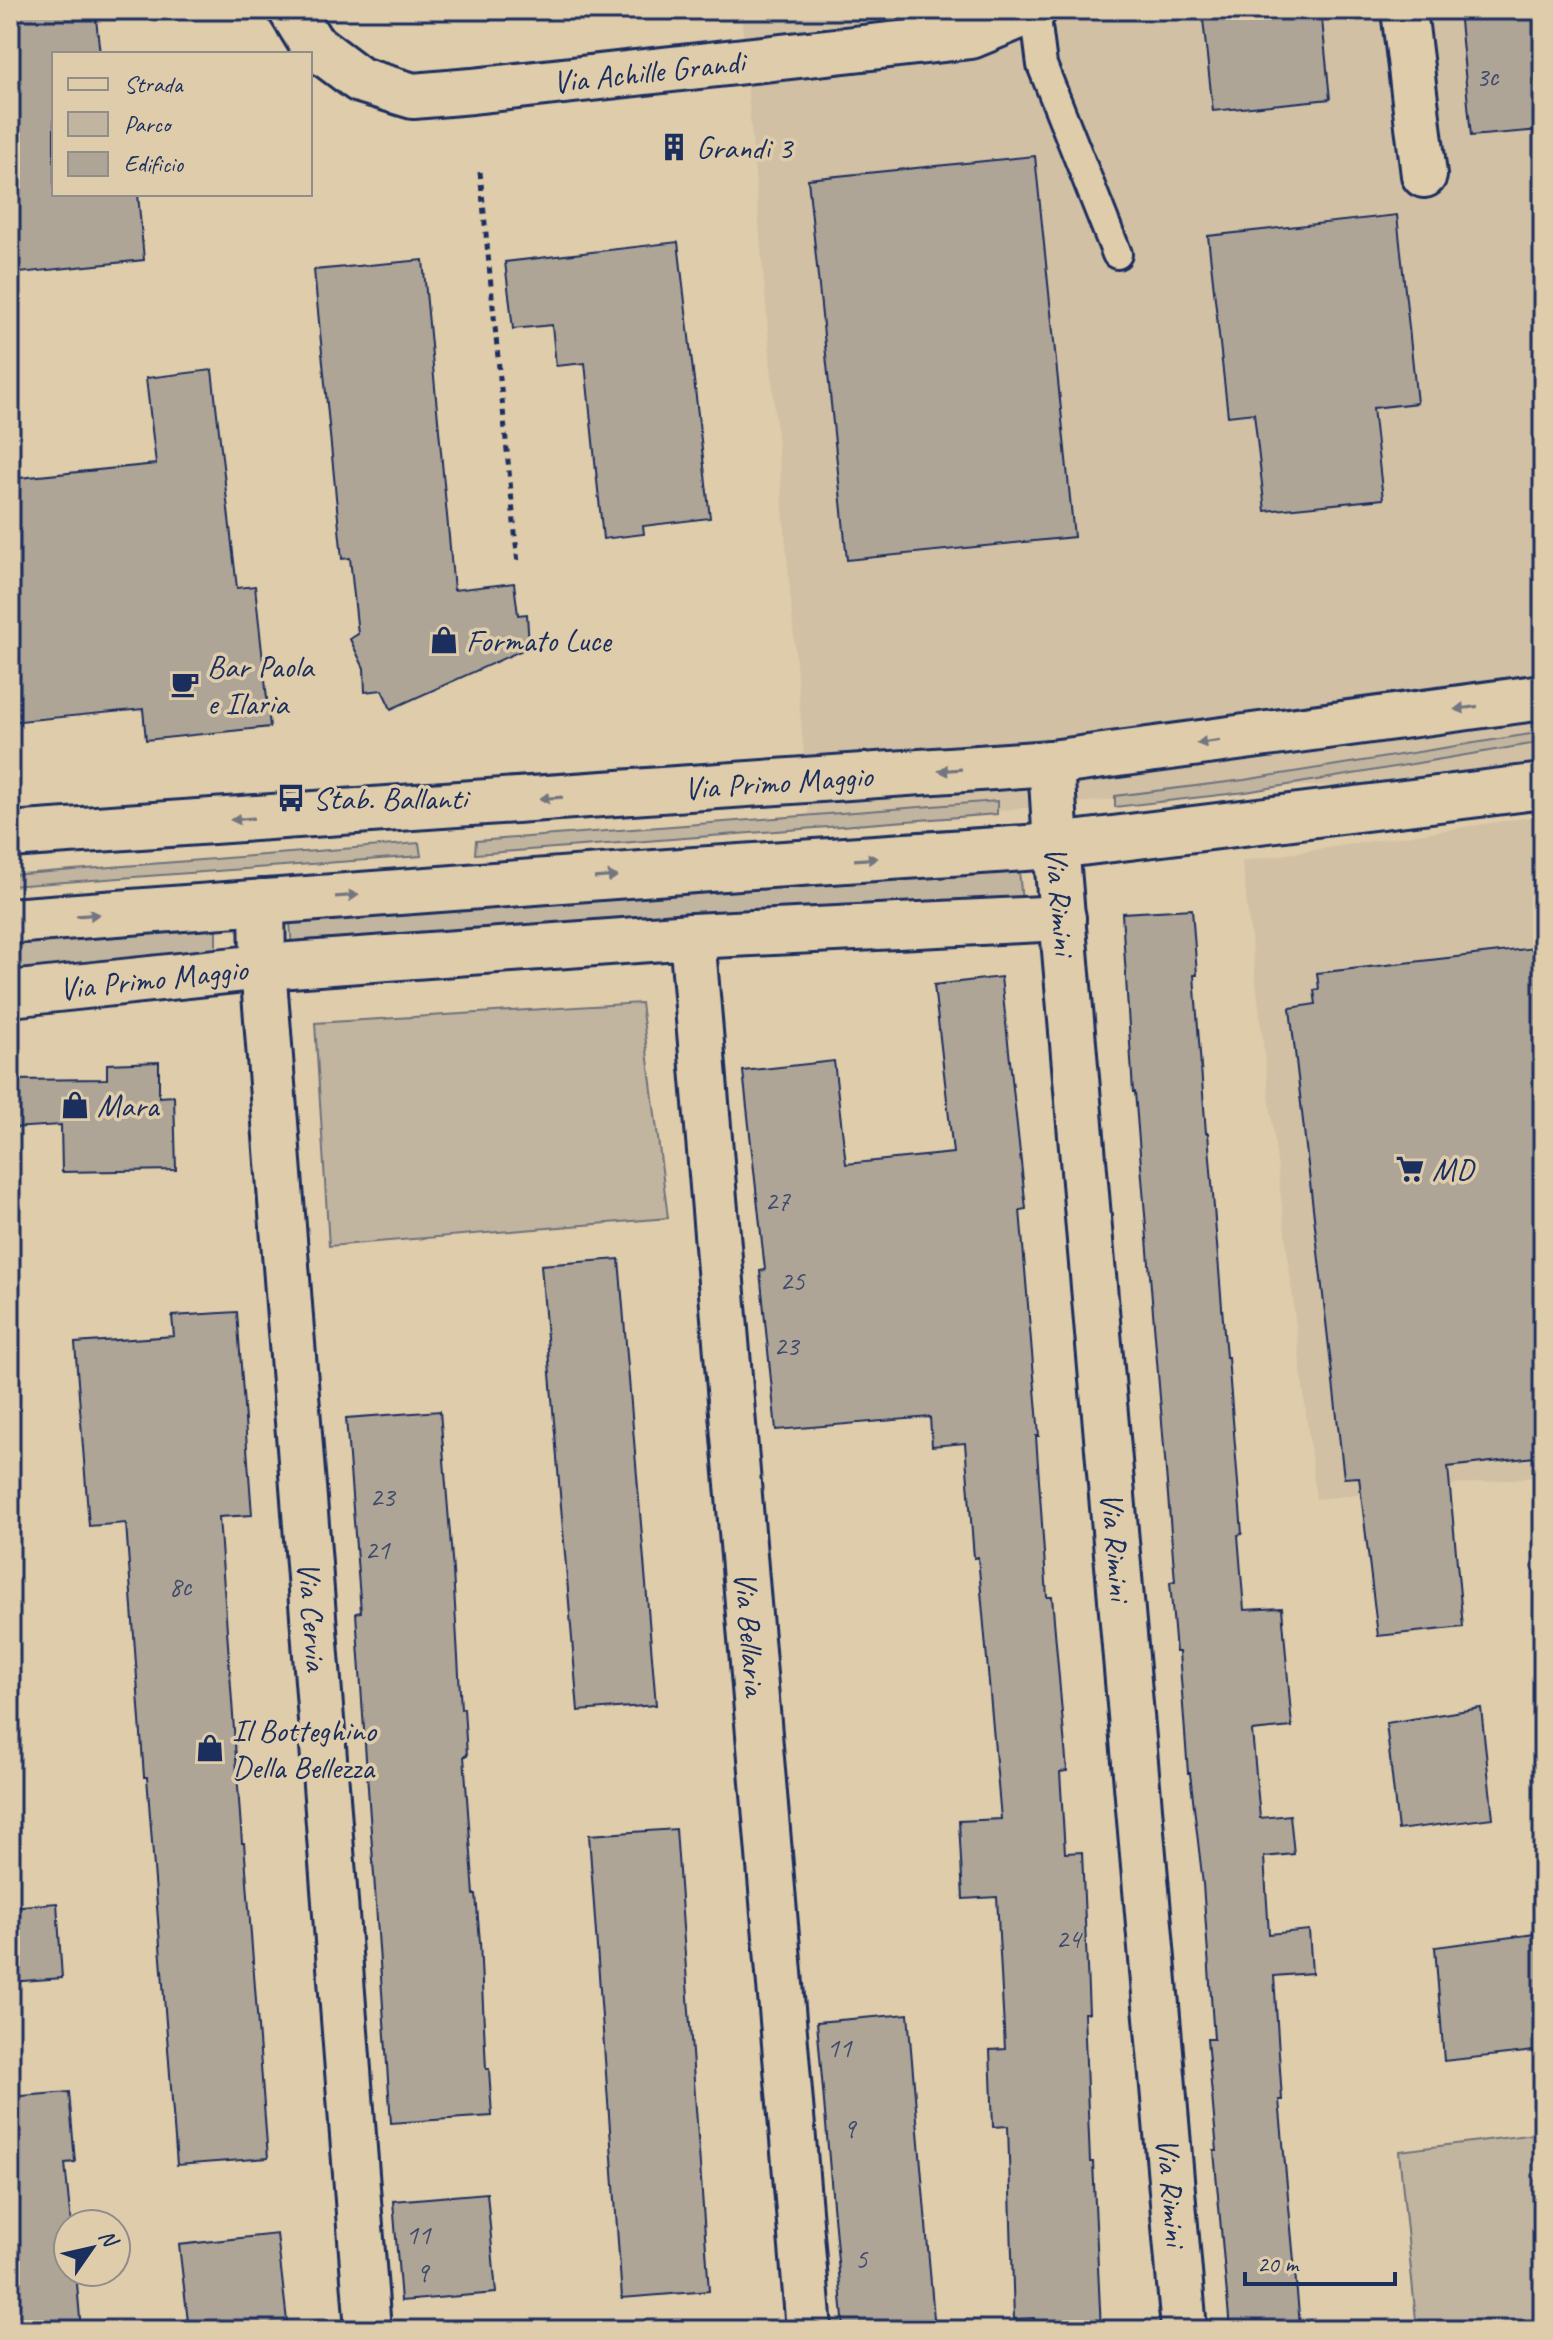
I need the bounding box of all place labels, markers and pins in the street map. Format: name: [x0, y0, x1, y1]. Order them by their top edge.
place label: Grandi 3: [696, 127, 795, 168]
building icon: Grandi 3: [659, 132, 689, 162]
place label: Formato Luce: [466, 620, 613, 661]
shop icon: Formato Luce: [429, 625, 459, 655]
place label: Bar Paola e Ilaria: [207, 646, 316, 724]
cafe icon: Bar Paola e Ilaria: [170, 669, 200, 699]
place label: Stab. Ballanti: [313, 778, 471, 819]
bus stop icon: Stab. Ballanti: [276, 783, 306, 813]
place label: Mara: [97, 1085, 161, 1126]
shop icon: Mara: [60, 1090, 90, 1120]
place label: MD: [1432, 1149, 1476, 1190]
supermarket icon: MD: [1395, 1154, 1425, 1184]
place label: Il Botteghino Della Bellezza: [232, 1710, 377, 1788]
shop icon: Il Botteghino Della Bellezza: [195, 1733, 225, 1763]

